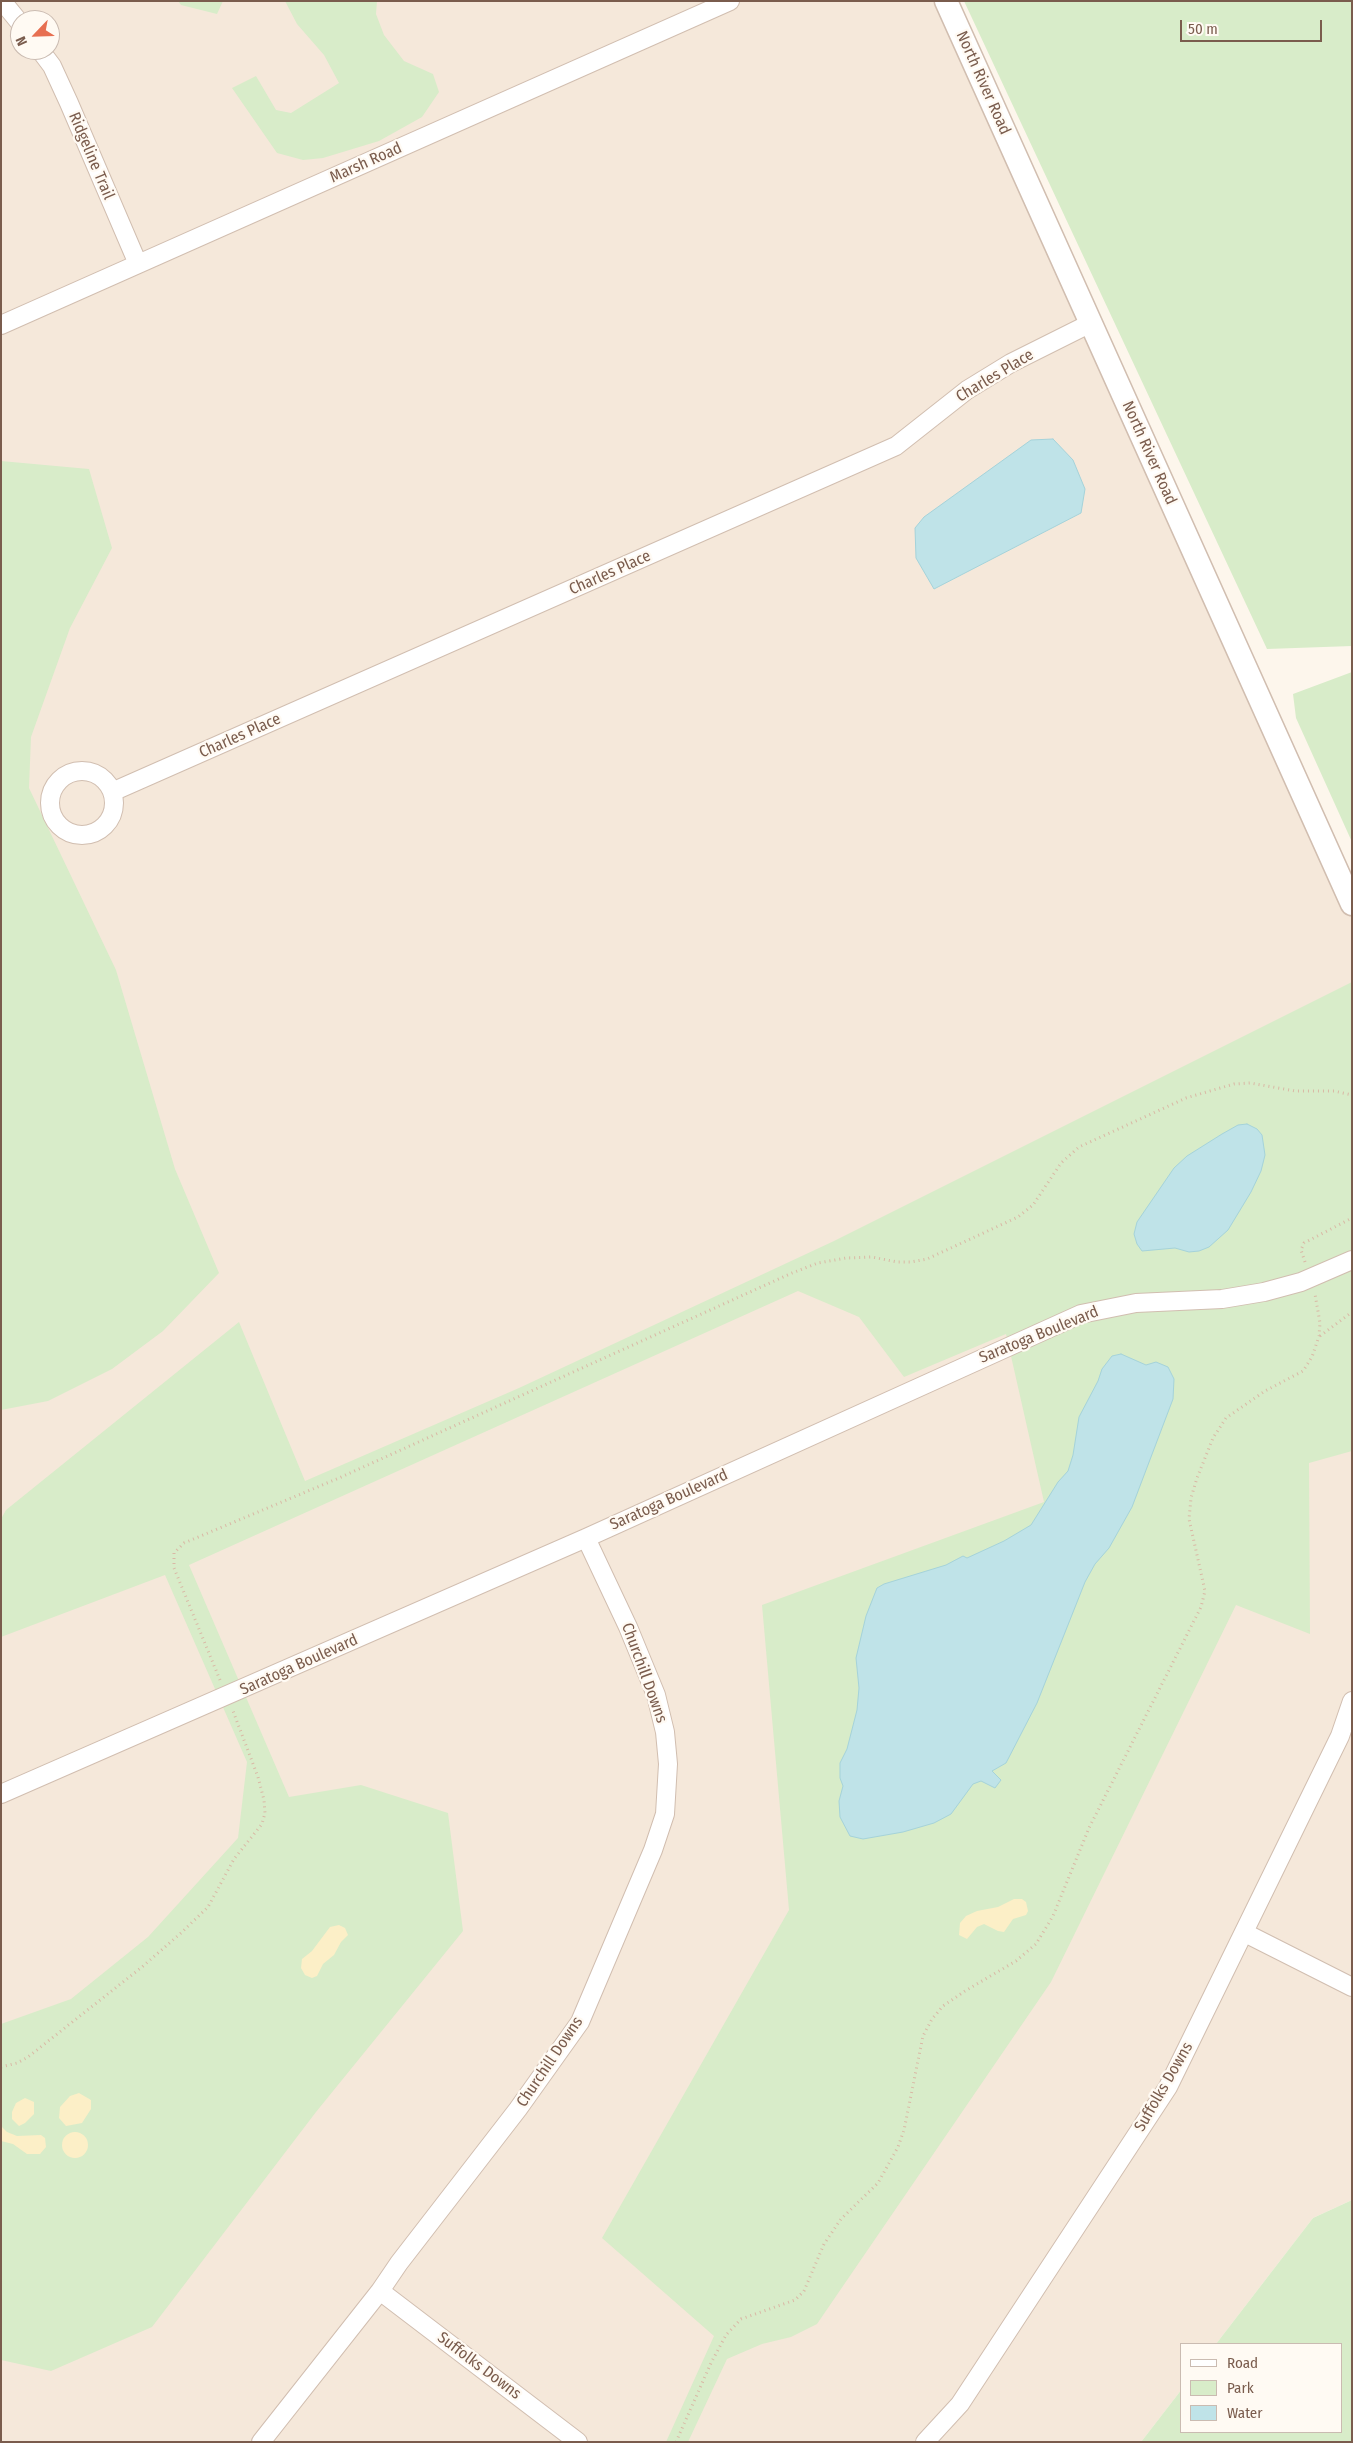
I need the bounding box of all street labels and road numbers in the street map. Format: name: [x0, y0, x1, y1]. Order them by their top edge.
street label: North River Road: [952, 28, 1014, 138]
street label: Ridgeline Trail: [64, 109, 118, 203]
street label: Marsh Road: [327, 139, 405, 187]
street label: Charles Place: [953, 345, 1037, 407]
street label: North River Road: [1118, 398, 1180, 508]
street label: Charles Place: [566, 547, 654, 599]
street label: Charles Place: [196, 710, 284, 762]
street label: Saratoga Boulevard: [977, 1302, 1101, 1368]
street label: Saratoga Boulevard: [607, 1465, 731, 1535]
street label: Churchill Downs: [617, 1620, 671, 1726]
street label: Saratoga Boulevard: [237, 1630, 361, 1700]
street label: Churchill Downs: [513, 2013, 587, 2111]
street label: Suffolks Downs: [1131, 2039, 1197, 2135]
street label: Suffolks Downs: [433, 2328, 525, 2404]

